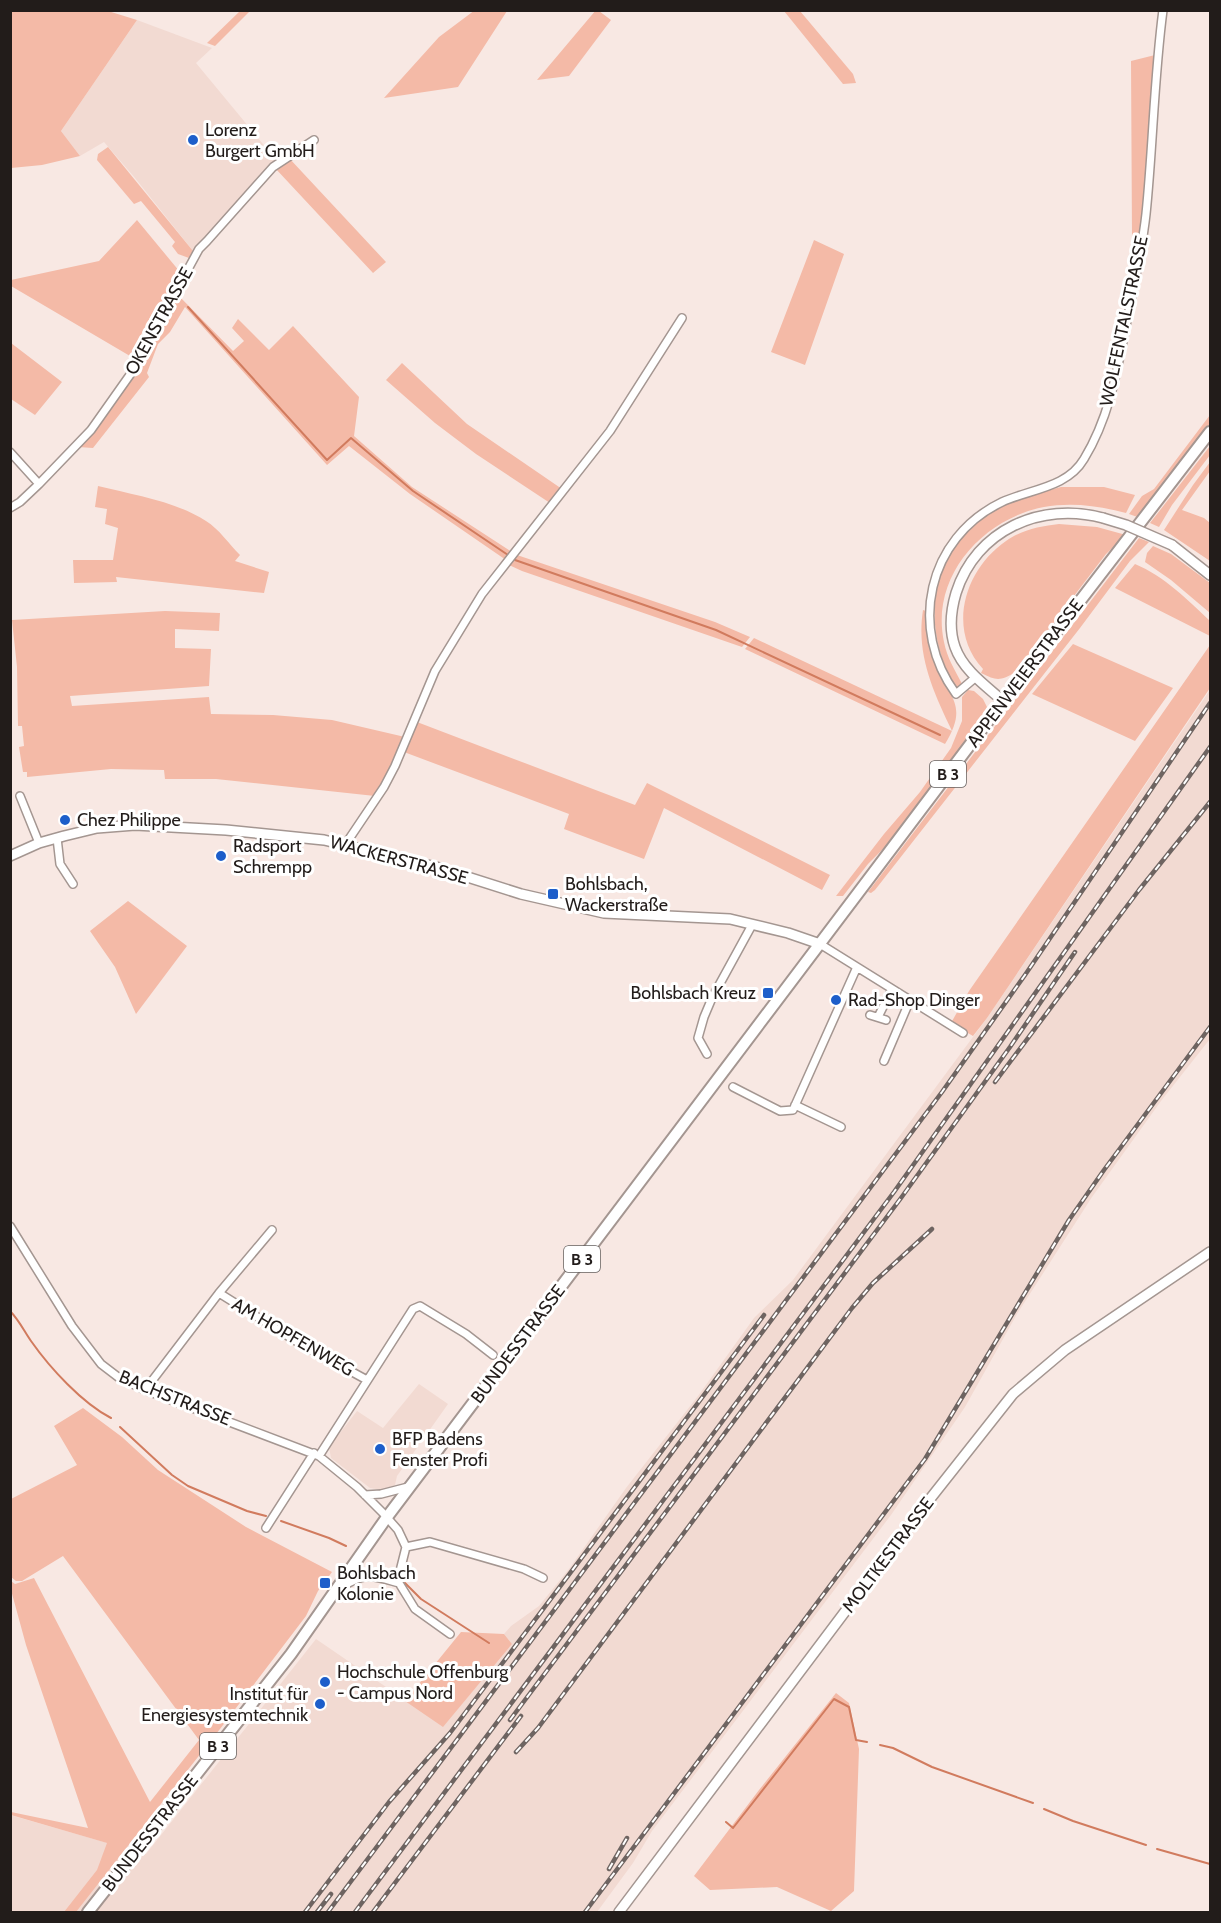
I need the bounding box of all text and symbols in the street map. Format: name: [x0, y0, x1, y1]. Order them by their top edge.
place label: Lorenz Burgert GmbH: [205, 119, 315, 162]
marker: Lorenz Burgert GmbH: [186, 133, 200, 147]
street label: WOLFENTALSTRASSE: [1095, 234, 1153, 408]
street label: OKENSTRASSE: [120, 263, 198, 379]
street label: APPENWEIERSTRASSE: [962, 595, 1088, 751]
road number: B 3: [930, 761, 966, 787]
place label: Chez Philippe: [77, 809, 181, 831]
marker: Chez Philippe: [58, 813, 72, 827]
street label: WACKERSTRASSE: [327, 831, 471, 889]
place label: Radsport Schrempp: [233, 835, 312, 878]
marker: Radsport Schrempp: [214, 849, 228, 863]
place label: Bohlsbach, Wackerstraße: [565, 873, 668, 916]
marker: Bohlsbach, Wackerstraße: [546, 887, 560, 901]
place label: Bohlsbach Kreuz: [631, 982, 757, 1004]
marker: Bohlsbach Kreuz: [761, 986, 775, 1000]
place label: Rad-Shop Dinger: [848, 989, 980, 1011]
marker: Rad-Shop Dinger: [829, 993, 843, 1007]
road number: B 3: [564, 1246, 600, 1272]
street label: BUNDESSTRASSE: [466, 1280, 570, 1408]
street label: AM HOPFENWEG: [228, 1293, 358, 1381]
street label: BACHSTRASSE: [116, 1366, 234, 1430]
place label: BFP Badens Fenster Profi: [392, 1428, 488, 1471]
marker: BFP Badens Fenster Profi: [373, 1442, 387, 1456]
street label: MOLTKESTRASSE: [837, 1493, 939, 1617]
place label: Bohlsbach Kolonie: [337, 1562, 416, 1605]
marker: Bohlsbach Kolonie: [318, 1576, 332, 1590]
place label: Hochschule Offenburg - Campus Nord: [337, 1661, 509, 1704]
marker: Hochschule Offenburg - Campus Nord: [318, 1675, 332, 1689]
place label: Institut für Energiesystemtechnik: [141, 1683, 309, 1726]
marker: Institut für Energiesystemtechnik: [313, 1697, 327, 1711]
road number: B 3: [200, 1733, 236, 1759]
street label: BUNDESSTRASSE: [97, 1770, 203, 1896]

